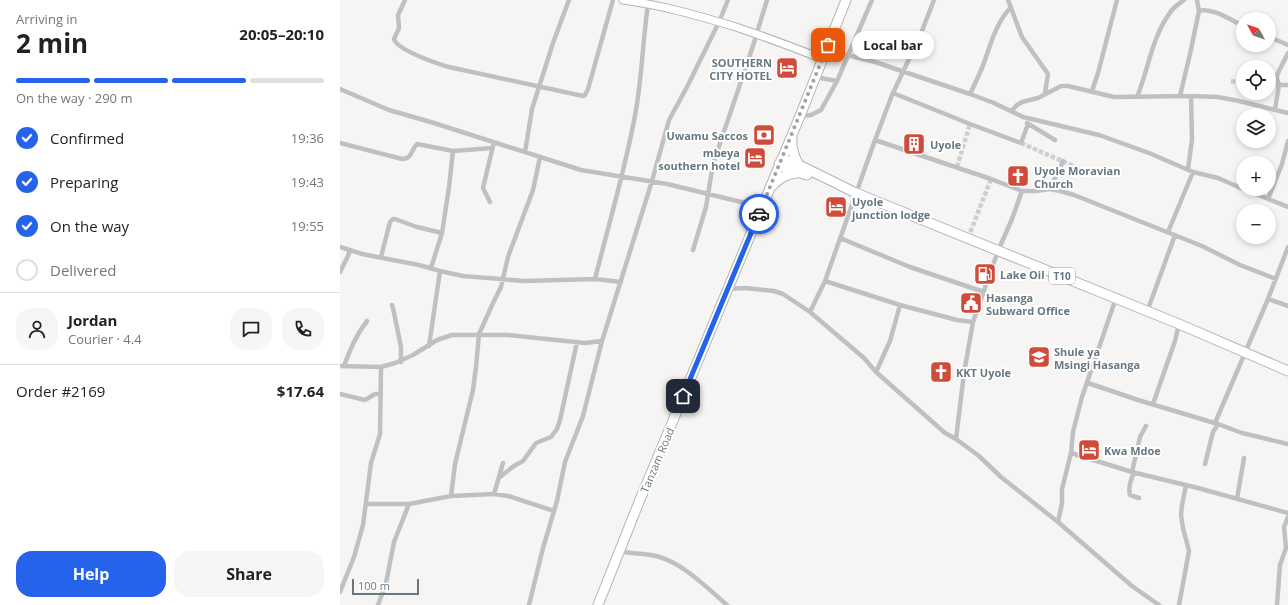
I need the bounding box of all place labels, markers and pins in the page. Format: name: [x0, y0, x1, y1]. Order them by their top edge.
pin: [811, 28, 845, 62]
callout: Local bar: [852, 31, 934, 59]
place label: SOUTHERN CITY HOTEL: [709, 55, 772, 83]
hotel icon: SOUTHERN CITY HOTEL: [774, 55, 800, 81]
bank icon: Uwamu Saccos: [751, 122, 777, 148]
place label: Uwamu Saccos: [666, 128, 749, 143]
building icon: Uyole: [901, 131, 927, 157]
place label: Uyole: [930, 137, 962, 152]
place label: mbeya southern hotel: [658, 145, 740, 173]
hotel icon: mbeya southern hotel: [742, 145, 768, 171]
church icon: Uyole Moravian Church: [1005, 163, 1031, 189]
place label: Uyole Moravian Church: [1034, 163, 1120, 191]
hotel icon: Uyole junction lodge: [823, 194, 849, 220]
place label: Uyole junction lodge: [851, 194, 931, 222]
fuel station icon: Lake Oil: [972, 261, 998, 287]
place label: Lake Oil: [1000, 267, 1045, 282]
public building icon: Hasanga Subward Office: [958, 290, 984, 316]
place label: Hasanga Subward Office: [986, 290, 1070, 318]
school or university icon: Shule ya Msingi Hasanga: [1026, 344, 1052, 370]
place label: Shule ya Msingi Hasanga: [1054, 344, 1140, 372]
church icon: KKT Uyole: [928, 359, 954, 385]
place label: KKT Uyole: [956, 365, 1012, 380]
pin: [666, 379, 700, 413]
hotel icon: Kwa Mdoe: [1076, 437, 1102, 463]
place label: Kwa Mdoe: [1104, 443, 1161, 458]

